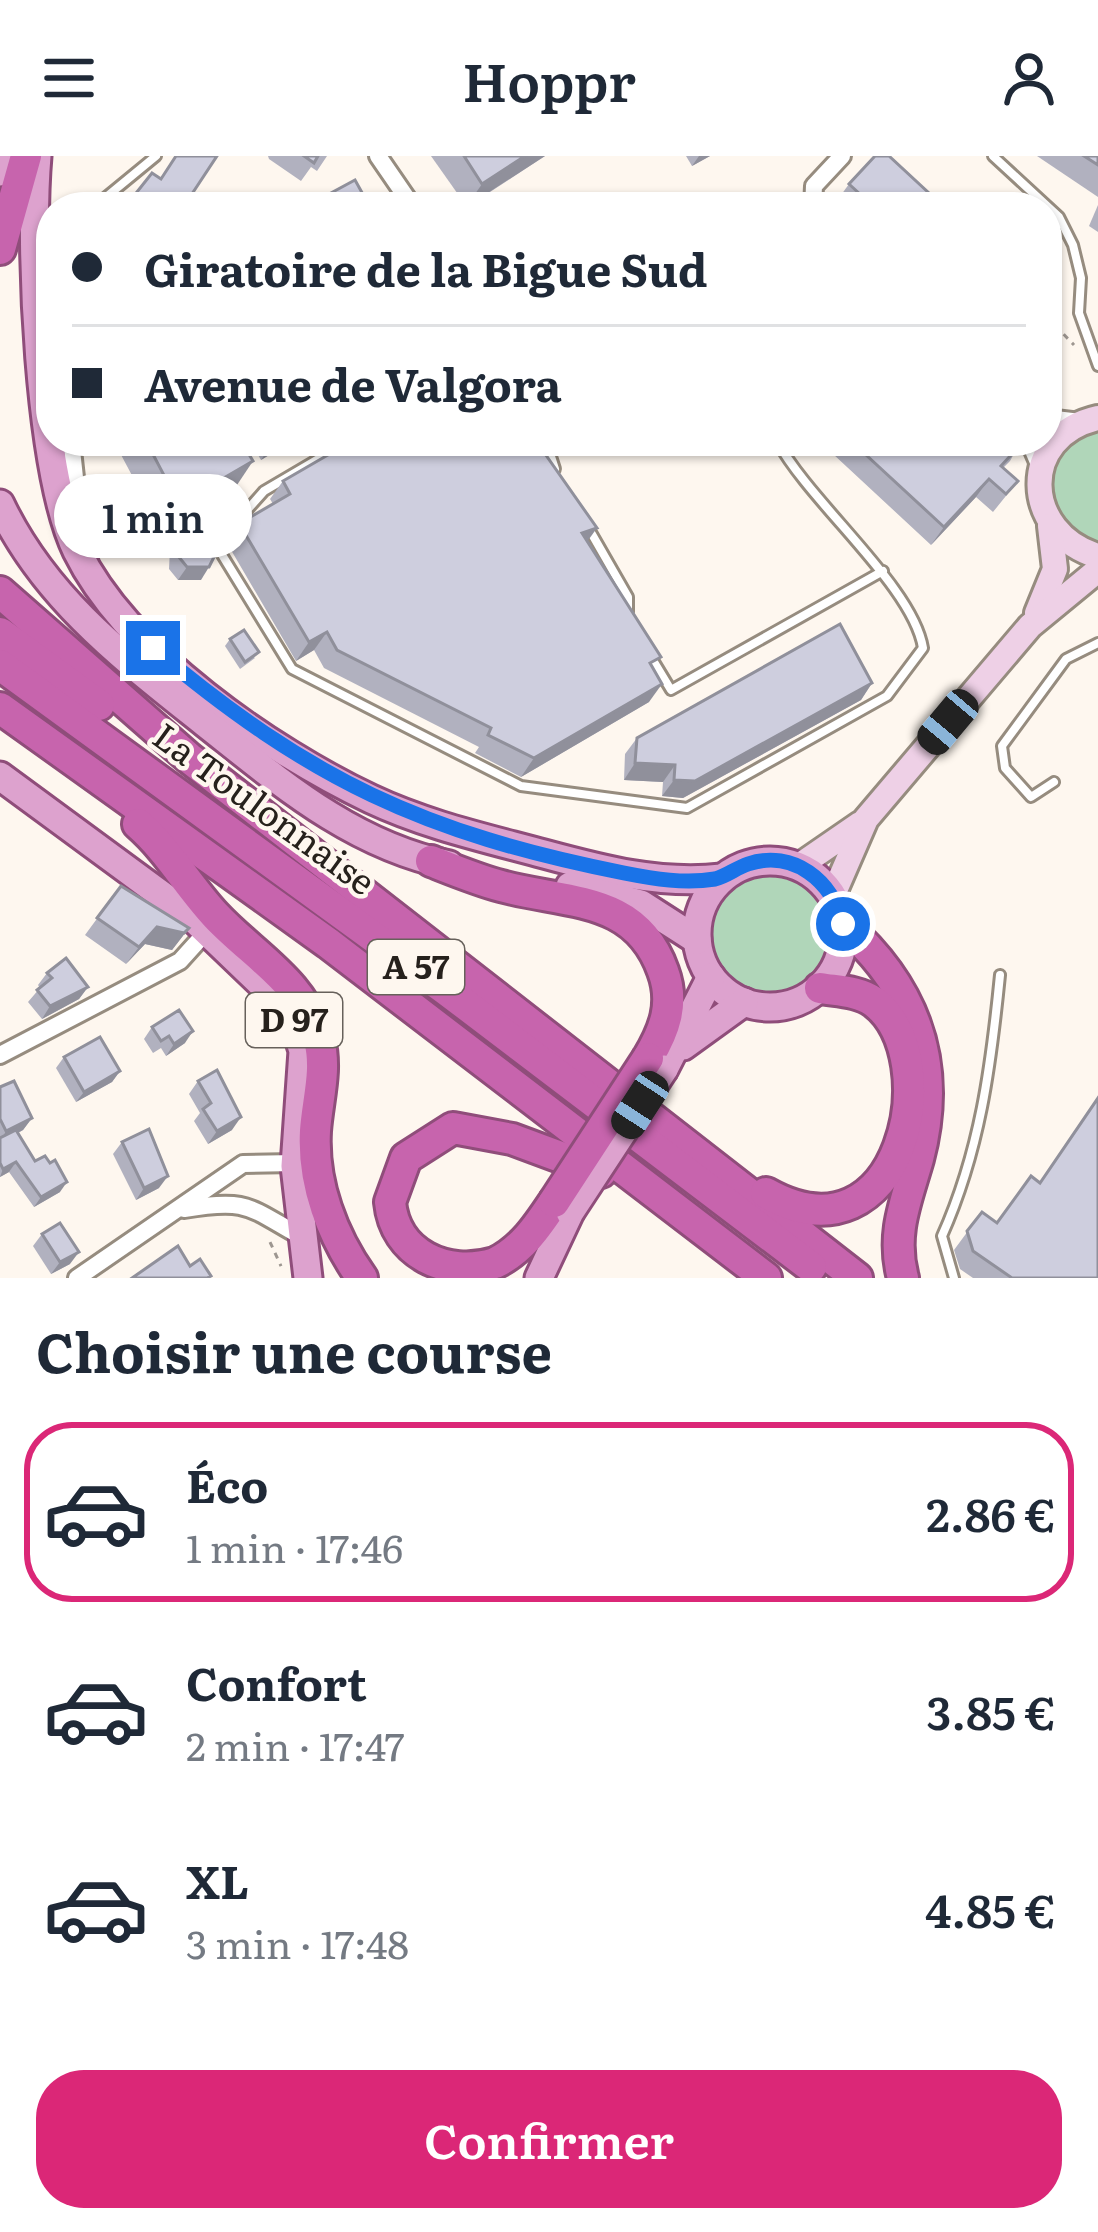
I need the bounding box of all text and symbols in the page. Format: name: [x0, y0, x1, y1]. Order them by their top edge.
text: Hoppr: [462, 38, 636, 119]
icon: menu: [36, 45, 102, 111]
icon: person: [996, 45, 1062, 111]
text: Giratoire de la Bigue Sud: [144, 234, 708, 301]
text: Avenue de Valgora: [144, 349, 562, 416]
callout: 1 min: [54, 474, 252, 558]
text: 1 min: [102, 487, 204, 545]
route end: [126, 621, 180, 675]
car: [911, 683, 985, 761]
street label: La Toulonnaise: [143, 708, 388, 906]
route start: [816, 897, 870, 951]
road number: A 57: [368, 940, 464, 994]
road number: D 97: [246, 993, 342, 1047]
car: [605, 1065, 675, 1145]
text: Choisir une course: [36, 1309, 552, 1390]
text: Éco: [186, 1450, 268, 1517]
icon: car: [42, 1458, 150, 1566]
text: 2.86 €: [926, 1479, 1056, 1546]
text: 1 min · 17:46: [186, 1517, 403, 1575]
text: Confort: [186, 1648, 367, 1715]
icon: car: [42, 1656, 150, 1764]
text: 3.85 €: [927, 1677, 1056, 1744]
text: 2 min · 17:47: [186, 1715, 405, 1773]
text: XL: [186, 1846, 249, 1913]
icon: car: [42, 1854, 150, 1962]
text: 4.85 €: [925, 1875, 1056, 1942]
text: 3 min · 17:48: [186, 1913, 409, 1971]
button: Confirmer: [36, 2070, 1062, 2208]

